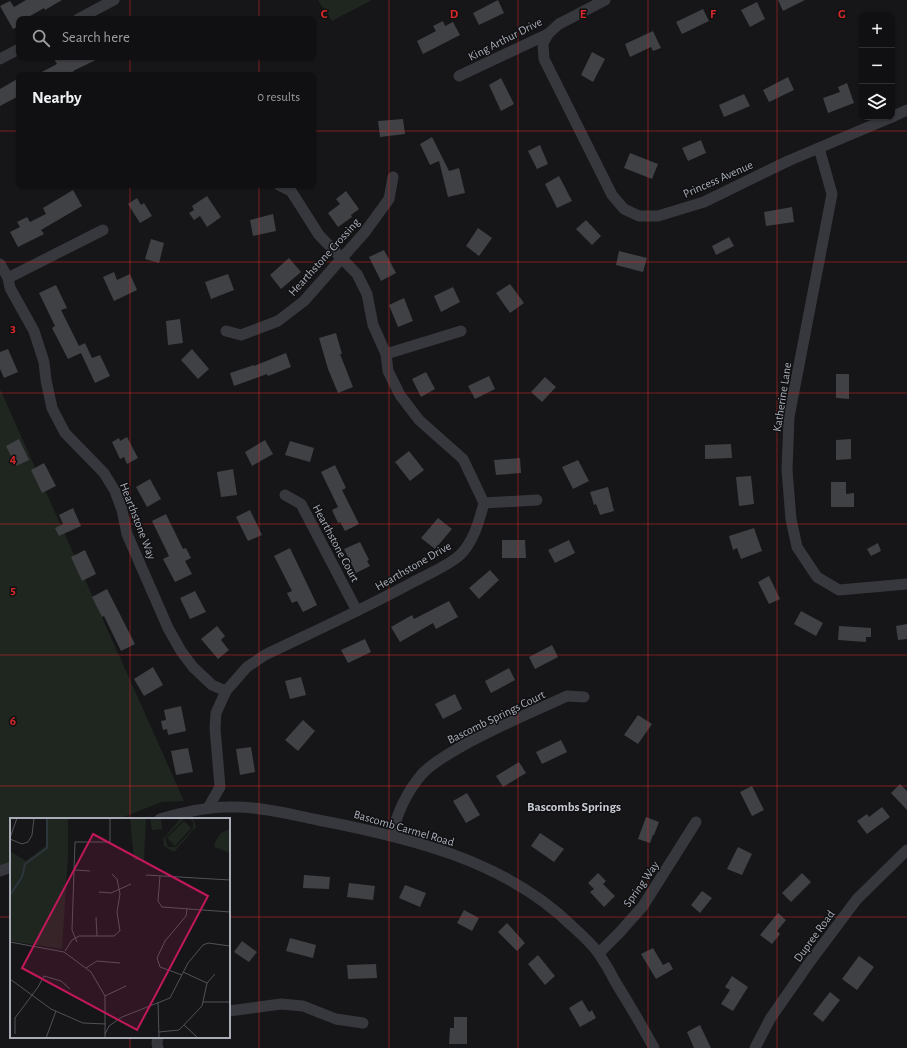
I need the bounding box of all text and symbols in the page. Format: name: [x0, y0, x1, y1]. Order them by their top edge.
text: C: [321, 8, 328, 21]
text: D: [450, 8, 459, 21]
text: E: [580, 8, 587, 21]
text: F: [710, 8, 717, 21]
text: G: [838, 8, 846, 21]
map controls: [859, 12, 895, 120]
button: +: [859, 12, 895, 48]
street label: King Arthur Drive: [466, 15, 544, 63]
search box: [16, 16, 316, 60]
icon: search: [30, 27, 52, 49]
text: Search here: [62, 30, 130, 45]
button: −: [859, 48, 895, 84]
button: layers: [859, 84, 895, 120]
text: Nearby: [32, 89, 82, 106]
text: 0 results: [257, 91, 300, 104]
street label: Princess Avenue: [681, 158, 755, 200]
street label: Hearthstone Crossing: [286, 216, 362, 298]
text: 3: [10, 322, 16, 335]
street label: Katherine Lane: [771, 361, 793, 433]
text: 4: [10, 453, 17, 466]
street label: Hearthstone Way: [117, 481, 158, 561]
street label: Hearthstone Court: [311, 502, 362, 584]
street label: Hearthstone Drive: [373, 539, 453, 593]
text: 5: [10, 584, 16, 597]
street label: Bascomb Springs Court: [445, 688, 547, 746]
text: 6: [10, 715, 16, 728]
district label: Bascombs Springs: [527, 801, 621, 814]
street label: Bascomb Carmel Road: [352, 808, 456, 848]
inset map: [10, 818, 230, 1038]
street label: Spring Way: [621, 859, 662, 910]
street label: Dupree Road: [791, 908, 837, 964]

